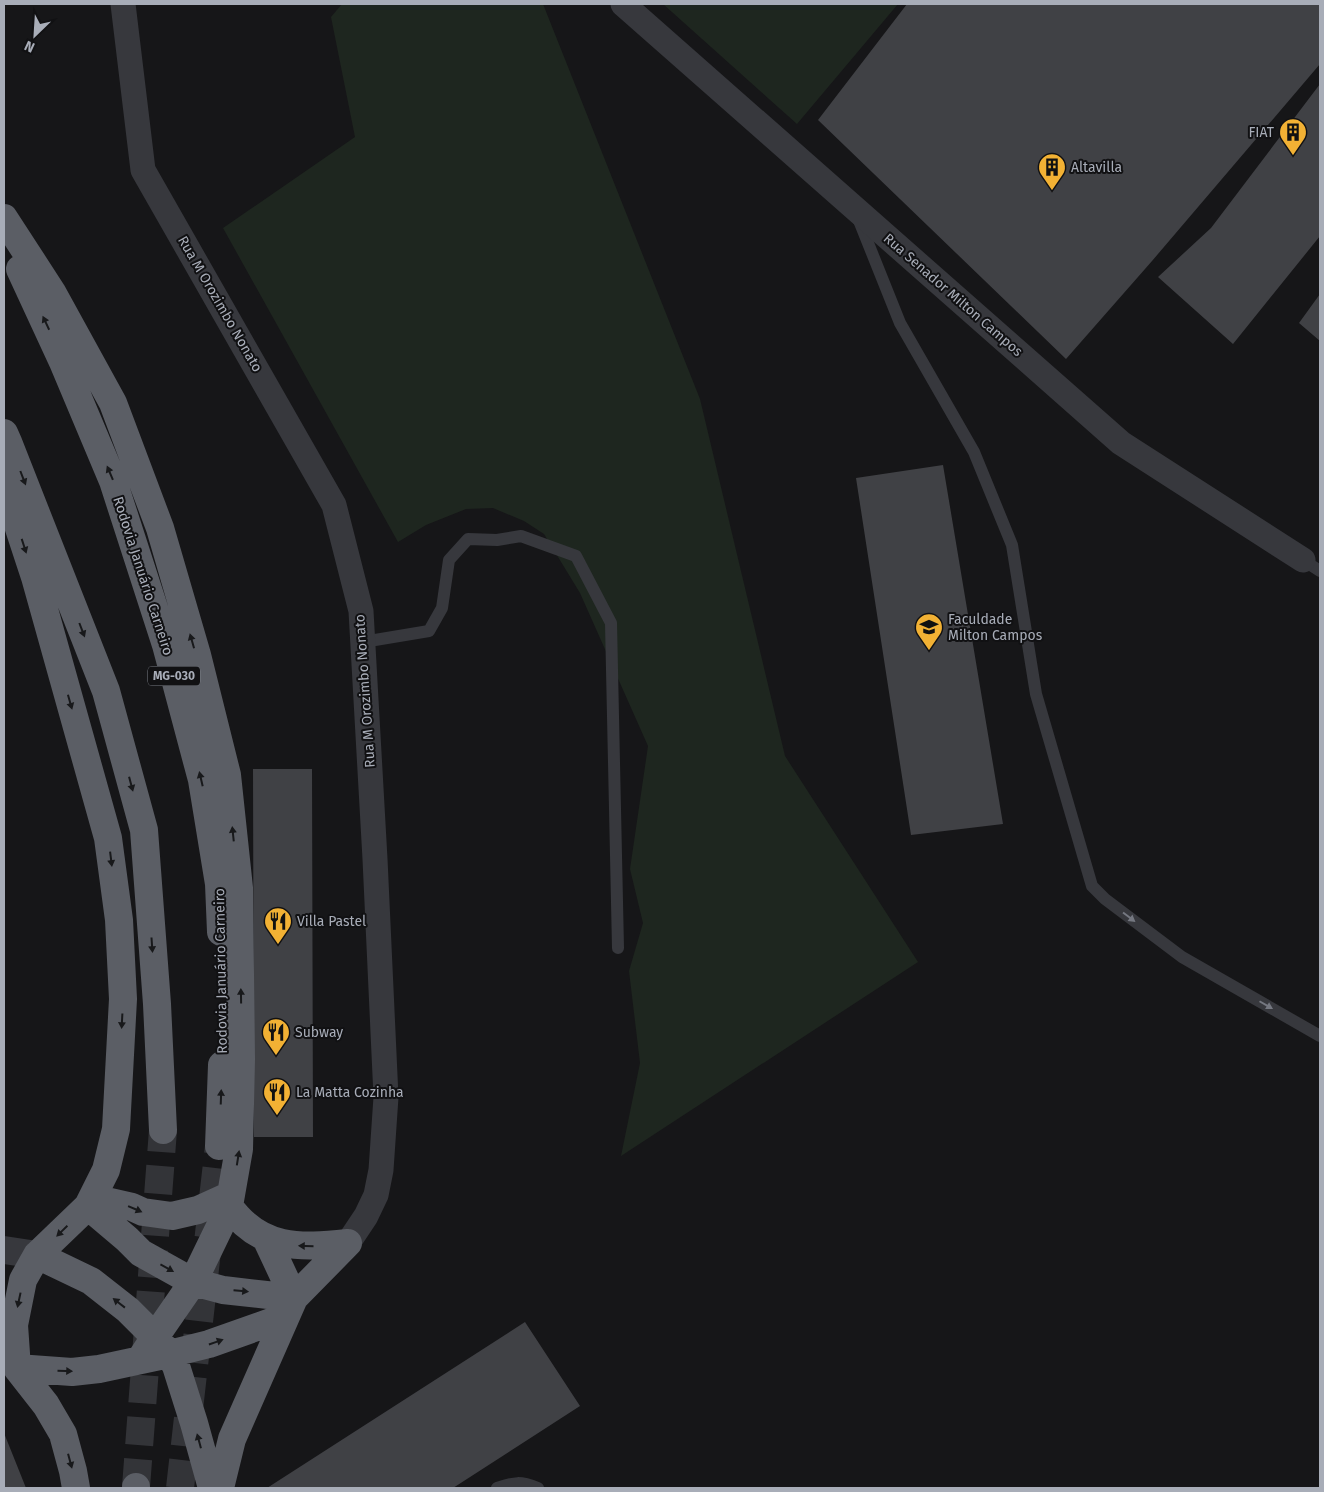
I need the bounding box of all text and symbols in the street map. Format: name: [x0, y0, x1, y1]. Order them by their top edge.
north arrow: [10, 10, 60, 60]
text: N: [22, 37, 38, 56]
building icon: FIAT: [1278, 117, 1308, 156]
place label: FIAT: [1248, 124, 1275, 141]
building icon: Altavilla: [1037, 152, 1067, 191]
place label: Altavilla: [1071, 159, 1122, 176]
street label: Rua Senador Milton Campos: [880, 230, 1026, 360]
street label: Rua M Orozimbo Nonato: [174, 233, 266, 375]
one-way arrow: [41, 316, 49, 330]
one-way arrow: [105, 466, 113, 480]
one-way arrow: [19, 471, 27, 485]
street label: Rodovia Januário Carneiro: [109, 495, 177, 657]
one-way arrow: [21, 539, 29, 554]
place label: Faculdade Milton Campos: [948, 611, 1043, 644]
school or university icon: Faculdade Milton Campos: [914, 612, 944, 651]
street label: Rua M Orozimbo Nonato: [351, 614, 379, 768]
one-way arrow: [79, 622, 86, 637]
one-way arrow: [188, 633, 196, 648]
road number: MG-030: [148, 666, 200, 686]
one-way arrow: [66, 694, 74, 710]
one-way arrow: [197, 771, 205, 787]
one-way arrow: [128, 777, 136, 792]
one-way arrow: [229, 825, 237, 841]
one-way arrow: [107, 851, 115, 867]
street label: Rodovia Januário Carneiro: [211, 888, 231, 1054]
restaurant icon: Villa Pastel: [263, 906, 293, 945]
one-way arrow: [1122, 912, 1135, 923]
place label: Villa Pastel: [297, 913, 366, 930]
one-way arrow: [149, 937, 157, 953]
one-way arrow: [236, 988, 244, 1004]
one-way arrow: [1258, 1001, 1273, 1009]
one-way arrow: [117, 1013, 125, 1029]
restaurant icon: Subway: [261, 1017, 291, 1056]
place label: Subway: [295, 1024, 343, 1041]
restaurant icon: La Matta Cozinha: [262, 1077, 292, 1116]
place label: La Matta Cozinha: [296, 1084, 404, 1101]
one-way arrow: [217, 1089, 225, 1105]
one-way arrow: [234, 1150, 242, 1166]
one-way arrow: [128, 1205, 143, 1213]
one-way arrow: [57, 1225, 69, 1237]
one-way arrow: [298, 1242, 314, 1250]
one-way arrow: [160, 1264, 175, 1272]
one-way arrow: [233, 1287, 249, 1295]
one-way arrow: [15, 1292, 23, 1308]
one-way arrow: [113, 1298, 126, 1308]
one-way arrow: [208, 1337, 223, 1345]
one-way arrow: [58, 1368, 74, 1376]
one-way arrow: [195, 1434, 203, 1449]
one-way arrow: [66, 1453, 74, 1468]

